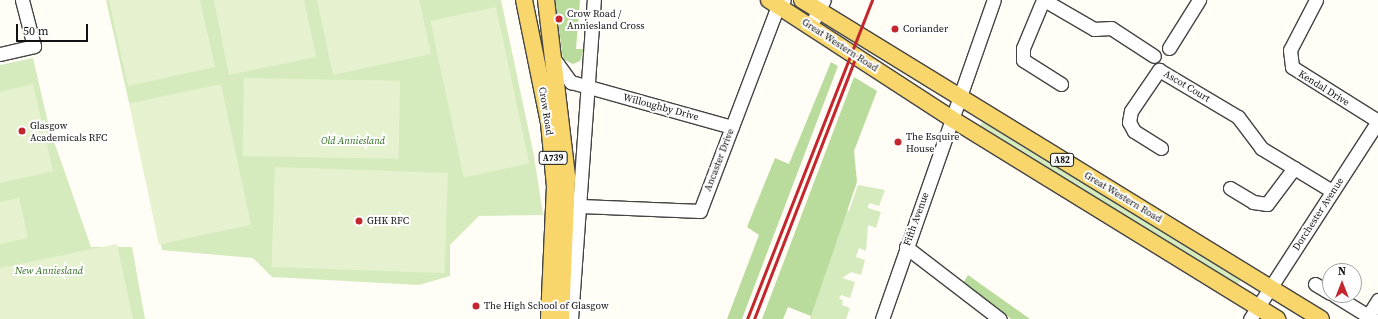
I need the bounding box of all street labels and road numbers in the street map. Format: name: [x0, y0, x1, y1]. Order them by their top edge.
street label: Great Western Road: [800, 16, 880, 74]
street label: Ascot Court: [1162, 67, 1212, 105]
street label: Kendal Drive: [1296, 68, 1352, 108]
street label: Crow Road: [536, 86, 556, 136]
street label: Willoughby Drive: [622, 91, 700, 123]
street label: Ancaster Drive: [702, 127, 736, 193]
road number: A739: [538, 151, 568, 165]
road number: A82: [1050, 153, 1074, 167]
street label: Great Western Road: [1082, 169, 1164, 225]
street label: Dorchester Avenue: [1290, 175, 1346, 253]
street label: Fifth Avenue: [901, 191, 931, 247]

